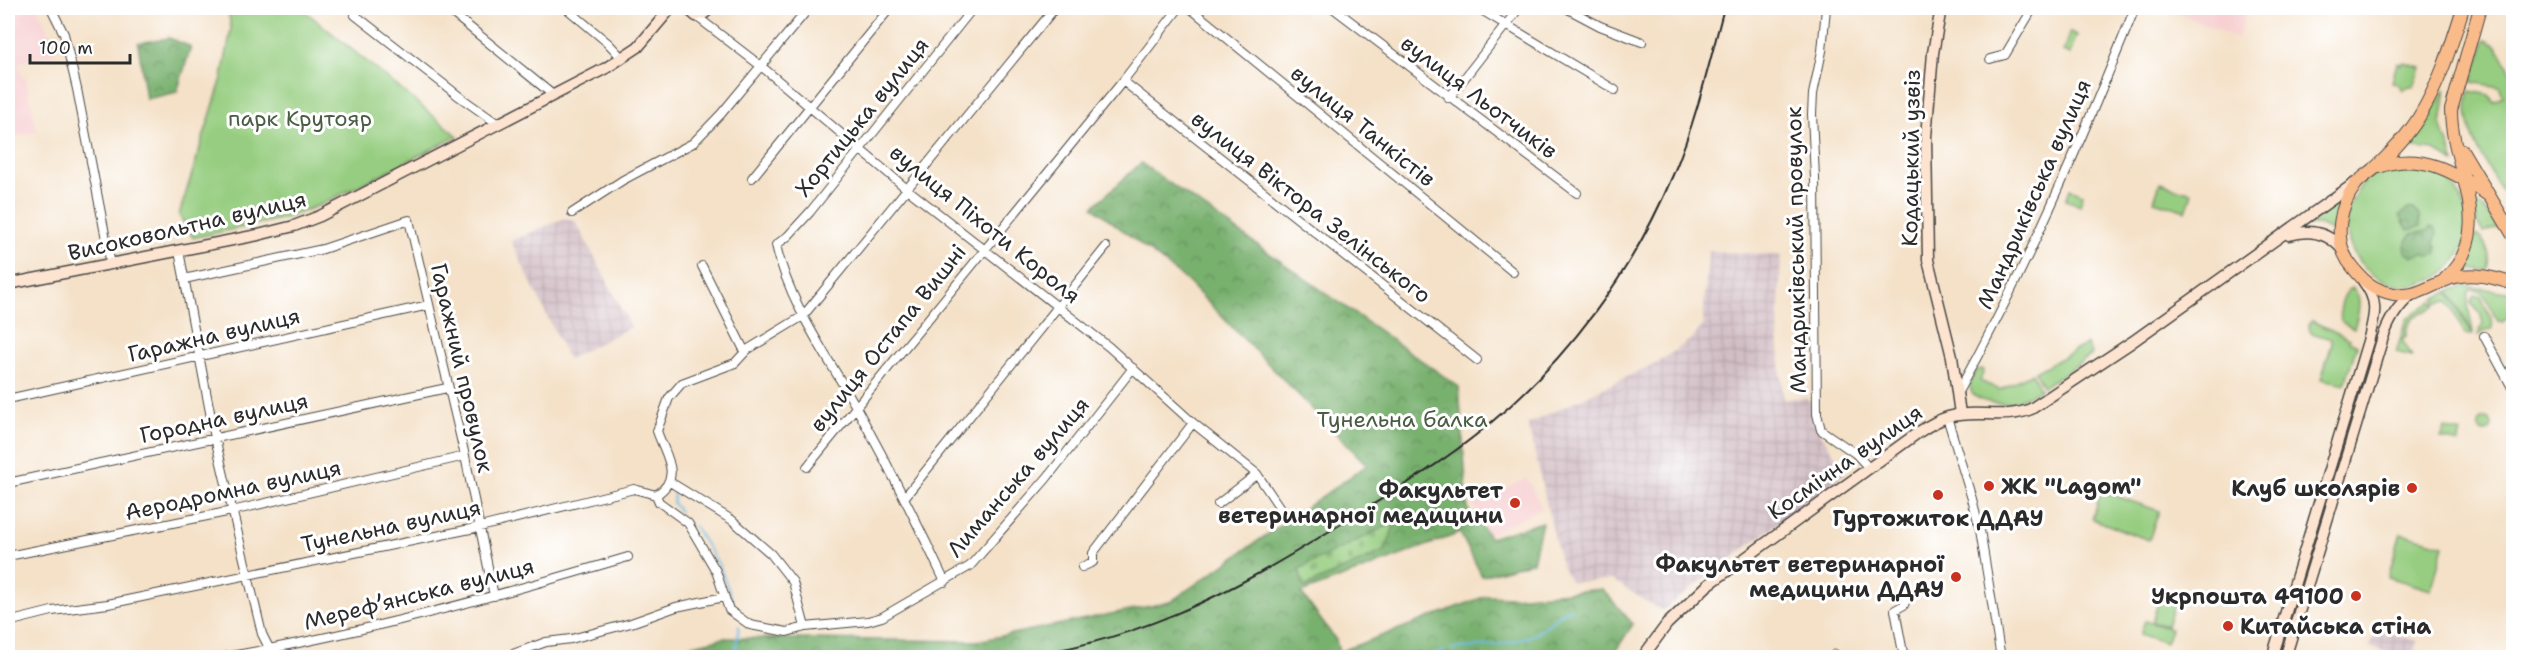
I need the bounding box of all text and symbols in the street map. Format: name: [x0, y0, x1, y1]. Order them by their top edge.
scale bar: [30, 27, 130, 65]
street label: вулиця Льотчиків: [1395, 29, 1563, 165]
street label: Хортицька вулиця: [789, 31, 935, 203]
text: 100 m: [39, 36, 93, 60]
street label: вулиця Танкістів: [1285, 59, 1441, 193]
street label: Кодацький узвіз: [1895, 69, 1927, 247]
street label: Мандриківська вулиця: [1970, 75, 2098, 313]
park label: парк Крутояр: [228, 104, 372, 133]
street label: вулиця Віктора Зелінського: [1185, 104, 1437, 310]
street label: Мандриківський провулок: [1779, 106, 1813, 394]
street label: вулиця Піхоти Короля: [883, 138, 1087, 310]
street label: Високовольтна вулиця: [65, 184, 309, 268]
street label: вулиця Остапа Вишні: [803, 238, 973, 438]
street label: Гаражний провулок: [424, 260, 500, 476]
street label: Гаражна вулиця: [125, 301, 303, 369]
street label: Городна вулиця: [137, 386, 311, 450]
street label: Лиманська вулиця: [940, 391, 1096, 563]
street label: Космічна вулиця: [1762, 398, 1928, 526]
park label: Тунельна балка: [1316, 405, 1488, 434]
street label: Аеродромна вулиця: [122, 453, 344, 527]
place label: ЖК "Lagom": [2001, 472, 2141, 501]
place label: Клуб школярів: [2231, 474, 2400, 503]
place label: Факультет ветеринарної медицини: [1218, 476, 1504, 530]
marker: ЖК "Lagom": [1982, 479, 1996, 493]
marker: Клуб школярів: [2405, 481, 2419, 495]
marker: Гуртожиток ДДАУ: [1931, 488, 1945, 502]
street label: Тунельна вулиця: [298, 493, 484, 559]
marker: Факультет ветеринарної медицини: [1508, 496, 1522, 510]
place label: Гуртожиток ДДАУ: [1832, 504, 2044, 533]
place label: Факультет ветеринарної медицини ДДАУ: [1656, 550, 1945, 604]
street label: Мерефʼянська вулиця: [301, 551, 537, 637]
marker: Факультет ветеринарної медицини ДДАУ: [1949, 570, 1963, 584]
place label: Укрпошта 49100: [2151, 582, 2344, 611]
marker: Укрпошта 49100: [2349, 589, 2363, 603]
place label: Китайська стіна: [2240, 612, 2431, 641]
marker: Китайська стіна: [2221, 619, 2235, 633]

